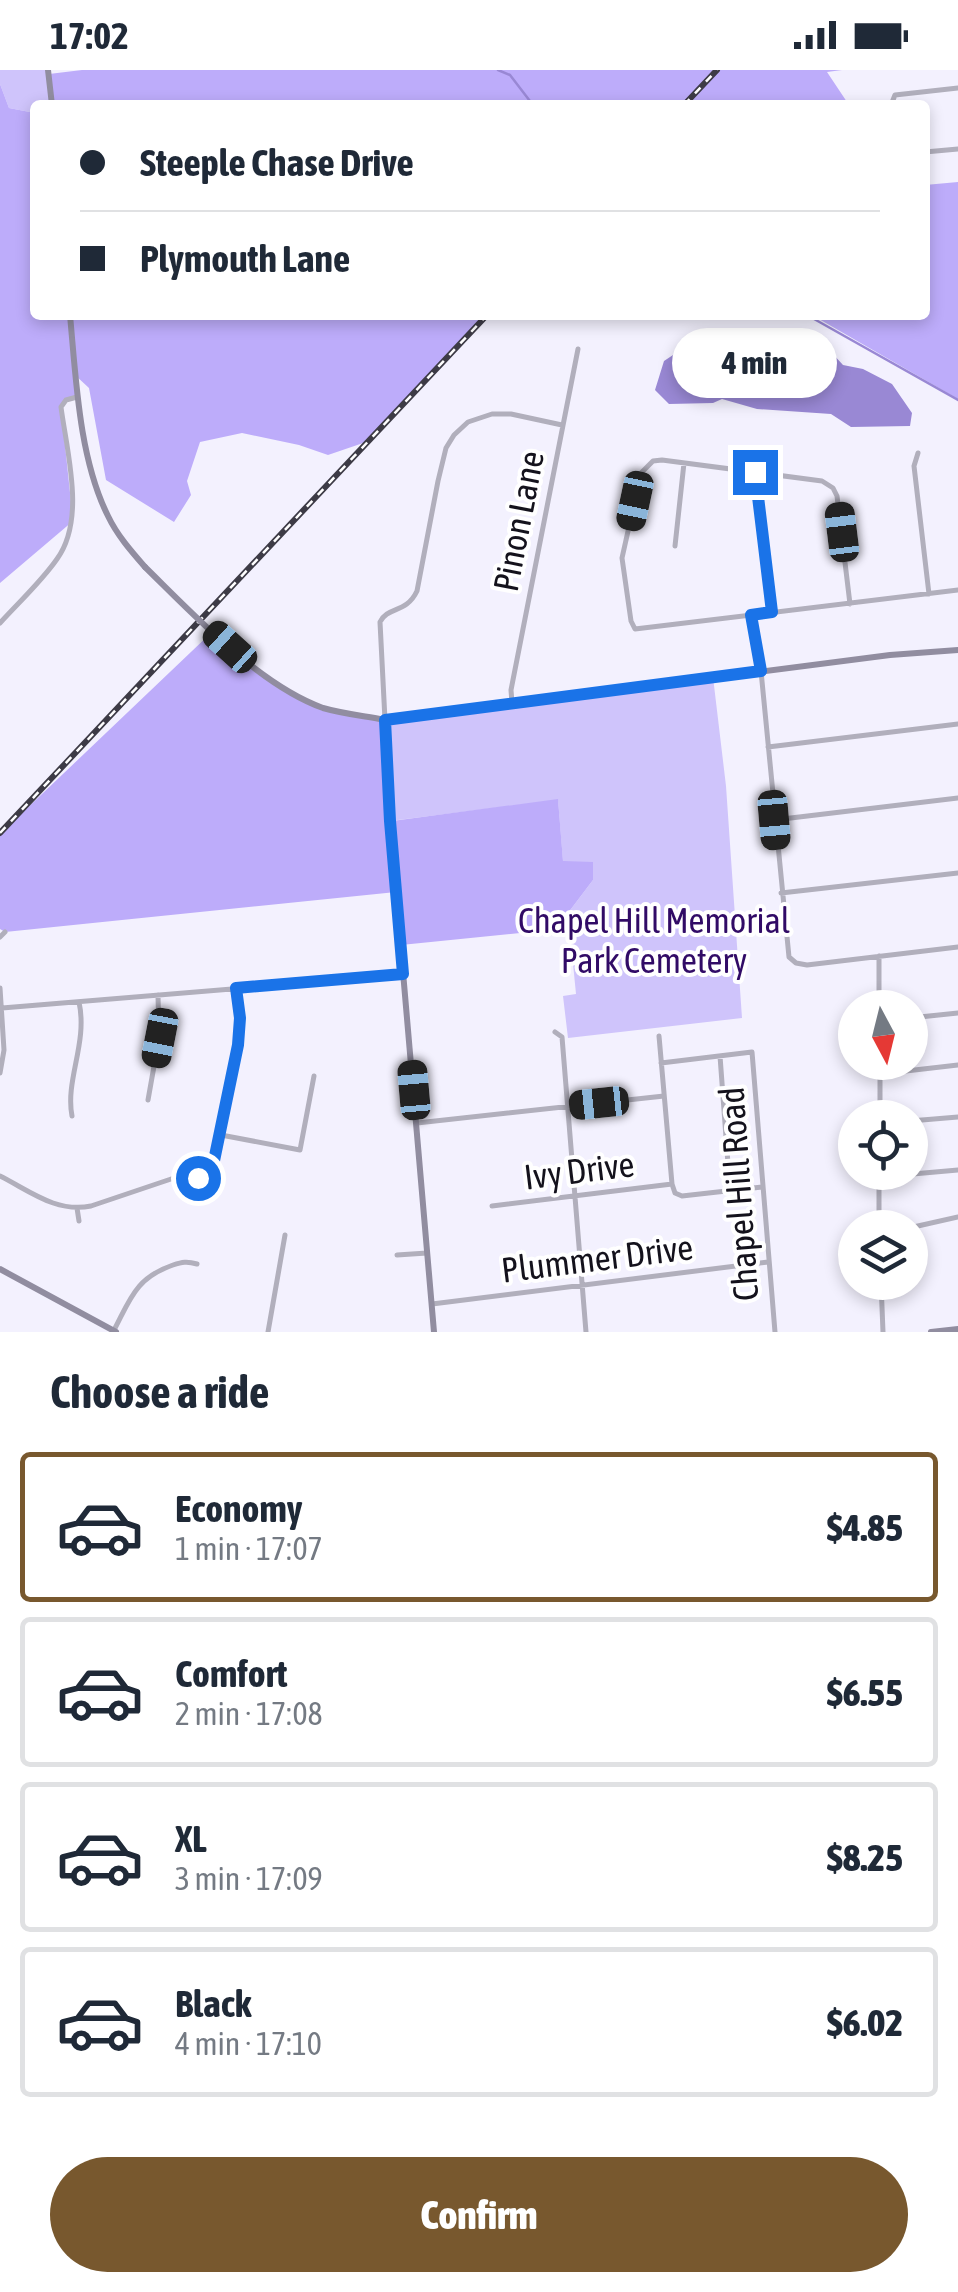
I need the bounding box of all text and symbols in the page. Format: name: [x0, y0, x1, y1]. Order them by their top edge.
text: 17:02: [50, 14, 129, 57]
text: Steeple Chase Drive: [140, 141, 414, 184]
text: Plymouth Lane: [140, 237, 350, 280]
callout: 4 min: [672, 327, 838, 397]
text: 4 min: [722, 344, 787, 381]
street label: Pinon Lane: [485, 447, 551, 595]
route end: [733, 450, 778, 495]
car: [614, 469, 656, 533]
car: [823, 500, 861, 564]
car: [198, 616, 262, 678]
car: [756, 789, 792, 851]
park label: Chapel Hill Memorial Park Cemetery: [518, 900, 790, 980]
north arrow: [838, 990, 928, 1080]
map controls: [838, 990, 928, 1300]
car: [140, 1006, 180, 1070]
car: [396, 1059, 432, 1121]
car: [568, 1085, 630, 1121]
street label: Chapel Hill Road: [711, 1086, 765, 1302]
button: locate: [838, 1100, 928, 1190]
street label: Ivy Drive: [522, 1143, 636, 1197]
route start: [176, 1156, 221, 1201]
button: layers: [838, 1210, 928, 1300]
street label: Plummer Drive: [499, 1226, 695, 1290]
text: Choose a ride: [50, 1366, 269, 1418]
icon: car: [55, 1482, 145, 1572]
text: Economy: [175, 1487, 302, 1530]
text: $4.85: [827, 1506, 903, 1549]
text: 1 min · 17:07: [175, 1530, 322, 1567]
icon: car: [55, 1647, 145, 1737]
text: Comfort: [175, 1652, 287, 1695]
text: $6.55: [827, 1671, 903, 1714]
text: 2 min · 17:08: [175, 1695, 322, 1732]
icon: car: [55, 1812, 145, 1902]
text: XL: [175, 1817, 207, 1860]
text: $8.25: [827, 1836, 903, 1879]
text: 3 min · 17:09: [175, 1860, 322, 1897]
icon: car: [55, 1977, 145, 2067]
text: Black: [175, 1982, 252, 2025]
text: $6.02: [827, 2001, 903, 2044]
text: 4 min · 17:10: [175, 2025, 322, 2062]
button: Confirm: [50, 2157, 908, 2272]

